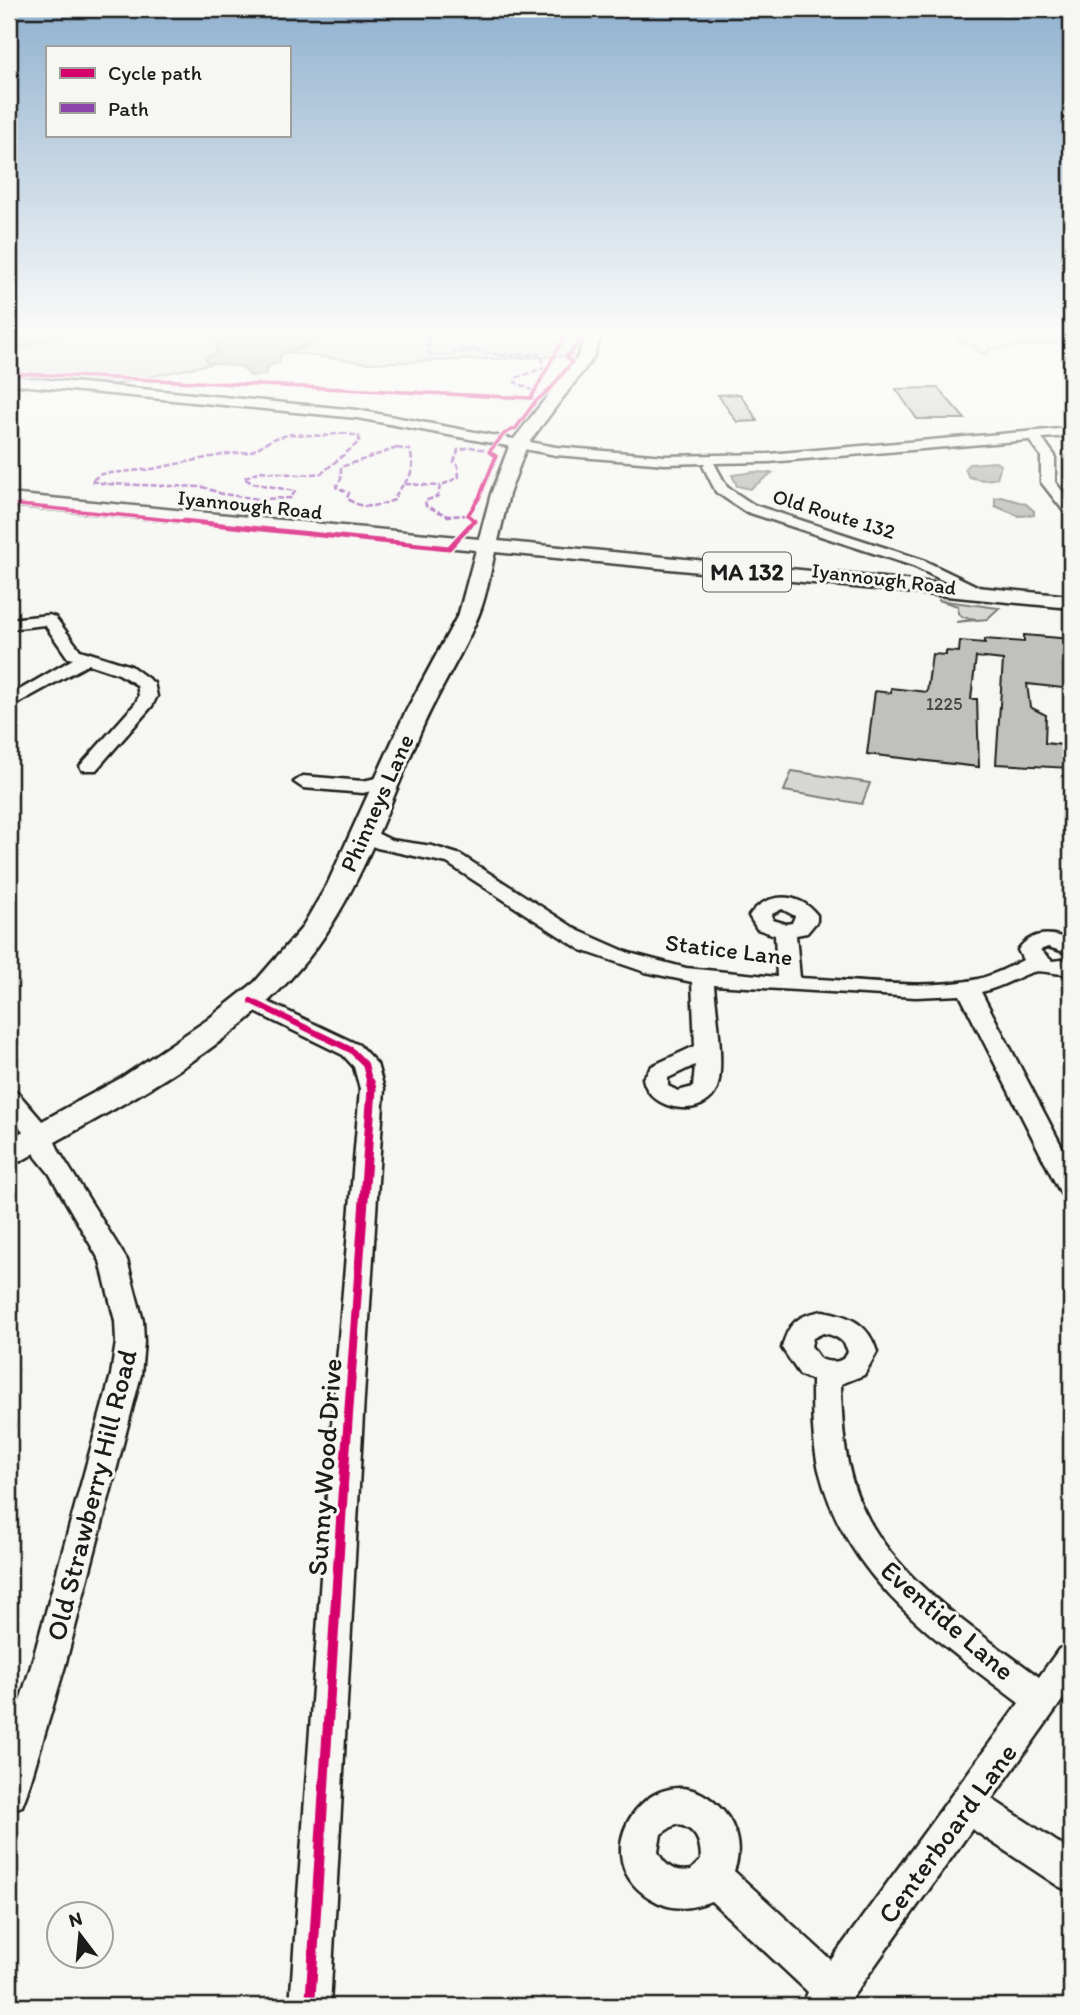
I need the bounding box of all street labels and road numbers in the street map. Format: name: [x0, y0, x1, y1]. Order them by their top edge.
street label: Old Route 132: [770, 483, 898, 544]
street label: Iyannough Road: [177, 484, 324, 525]
road number: MA 132: [703, 552, 791, 592]
street label: Iyannough Road: [810, 557, 958, 600]
street label: Phinneys Lane: [333, 730, 420, 876]
street label: Statice Lane: [664, 927, 794, 972]
street label: Old Strawberry Hill Road: [38, 1346, 144, 1644]
street label: Sunny Wood Drive: [299, 1357, 349, 1577]
street label: Eventide Lane: [874, 1553, 1022, 1687]
street label: Centerboard Lane: [870, 1736, 1024, 1930]

